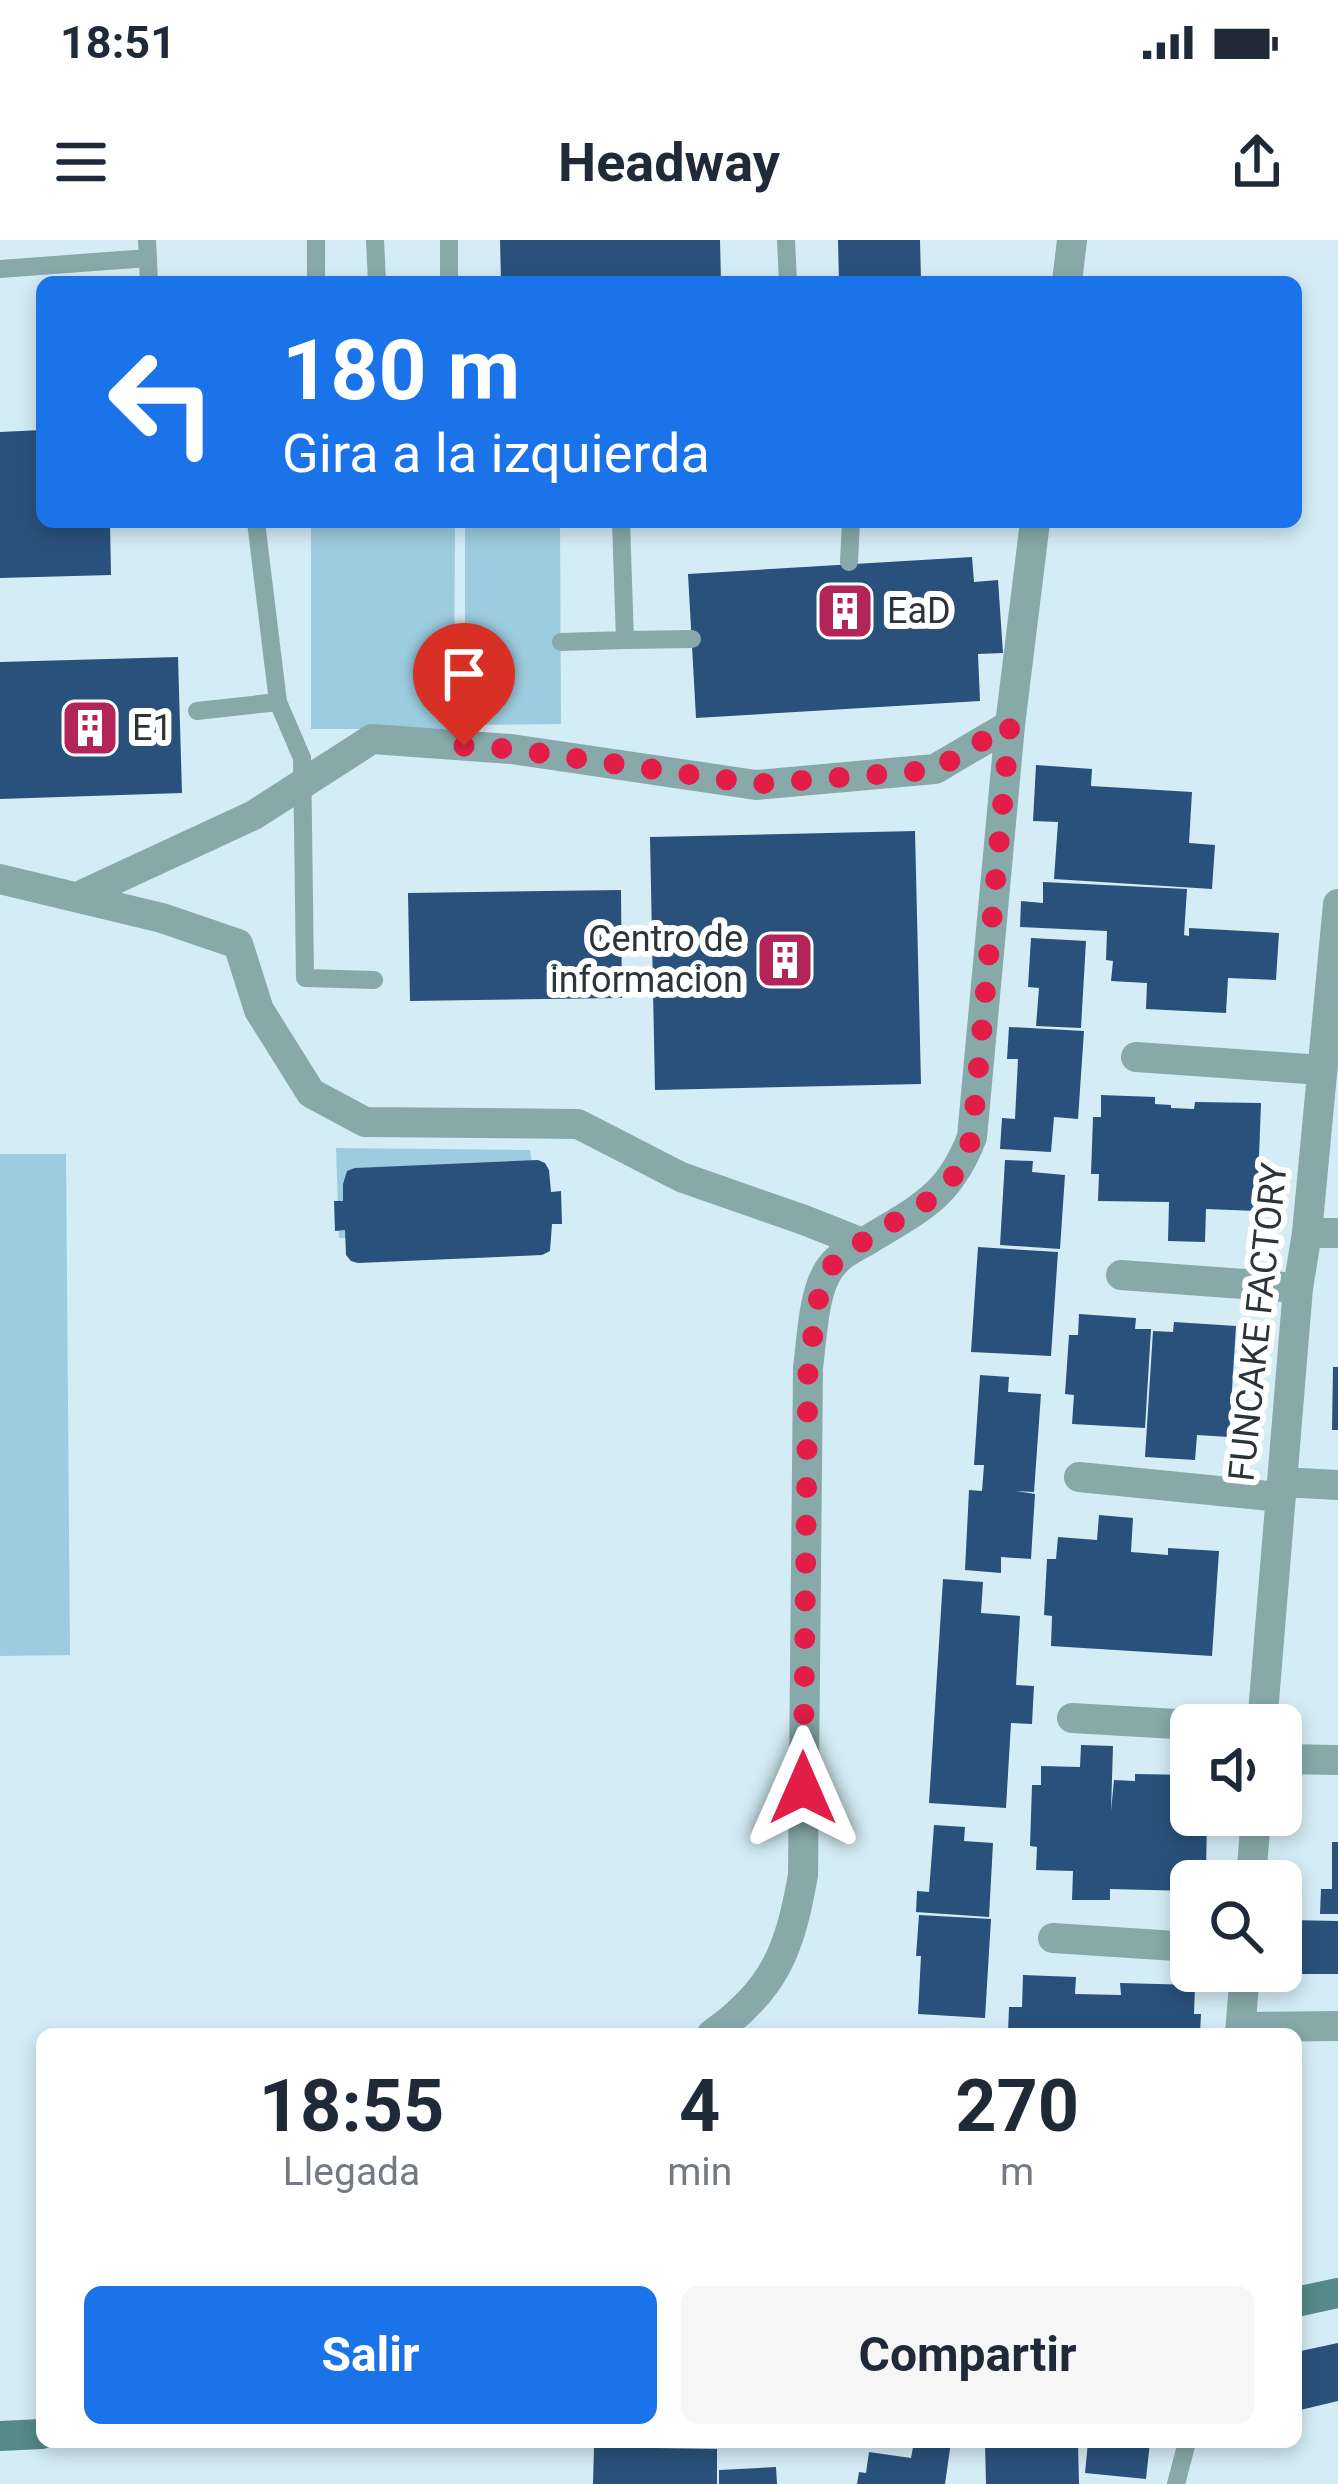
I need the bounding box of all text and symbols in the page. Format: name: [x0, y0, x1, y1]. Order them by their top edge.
text: 18:51: [60, 16, 176, 69]
icon: menu: [48, 129, 114, 195]
icon: share: [1224, 129, 1290, 195]
text: Headway: [558, 131, 780, 194]
text: 180 m: [282, 321, 520, 420]
icon: left: [84, 324, 240, 480]
text: Gira a la izquierda: [282, 422, 710, 485]
building icon: EaD: [814, 580, 876, 642]
place label: EaD: [887, 590, 951, 632]
pin: [413, 623, 515, 746]
icon: arrive: [431, 641, 497, 707]
building icon: E1: [59, 697, 121, 759]
place label: E1: [132, 707, 173, 749]
place label: Centro de informacion: [550, 918, 743, 1001]
building icon: Centro de informacion: [754, 929, 816, 991]
street label: FUNCAKE FACTORY: [1220, 1160, 1296, 1483]
map controls: [1170, 1704, 1302, 1992]
button: sound: [1170, 1704, 1302, 1836]
position arrow: [740, 1725, 866, 1851]
button: search: [1170, 1860, 1302, 1992]
text: 18:55: [259, 2064, 444, 2149]
text: 4: [679, 2064, 720, 2149]
text: 270: [955, 2064, 1079, 2149]
text: Llegada: [283, 2149, 420, 2195]
text: min: [667, 2149, 732, 2195]
text: m: [1000, 2149, 1034, 2195]
button: Salir: [84, 2286, 657, 2424]
button: Compartir: [681, 2286, 1254, 2424]

